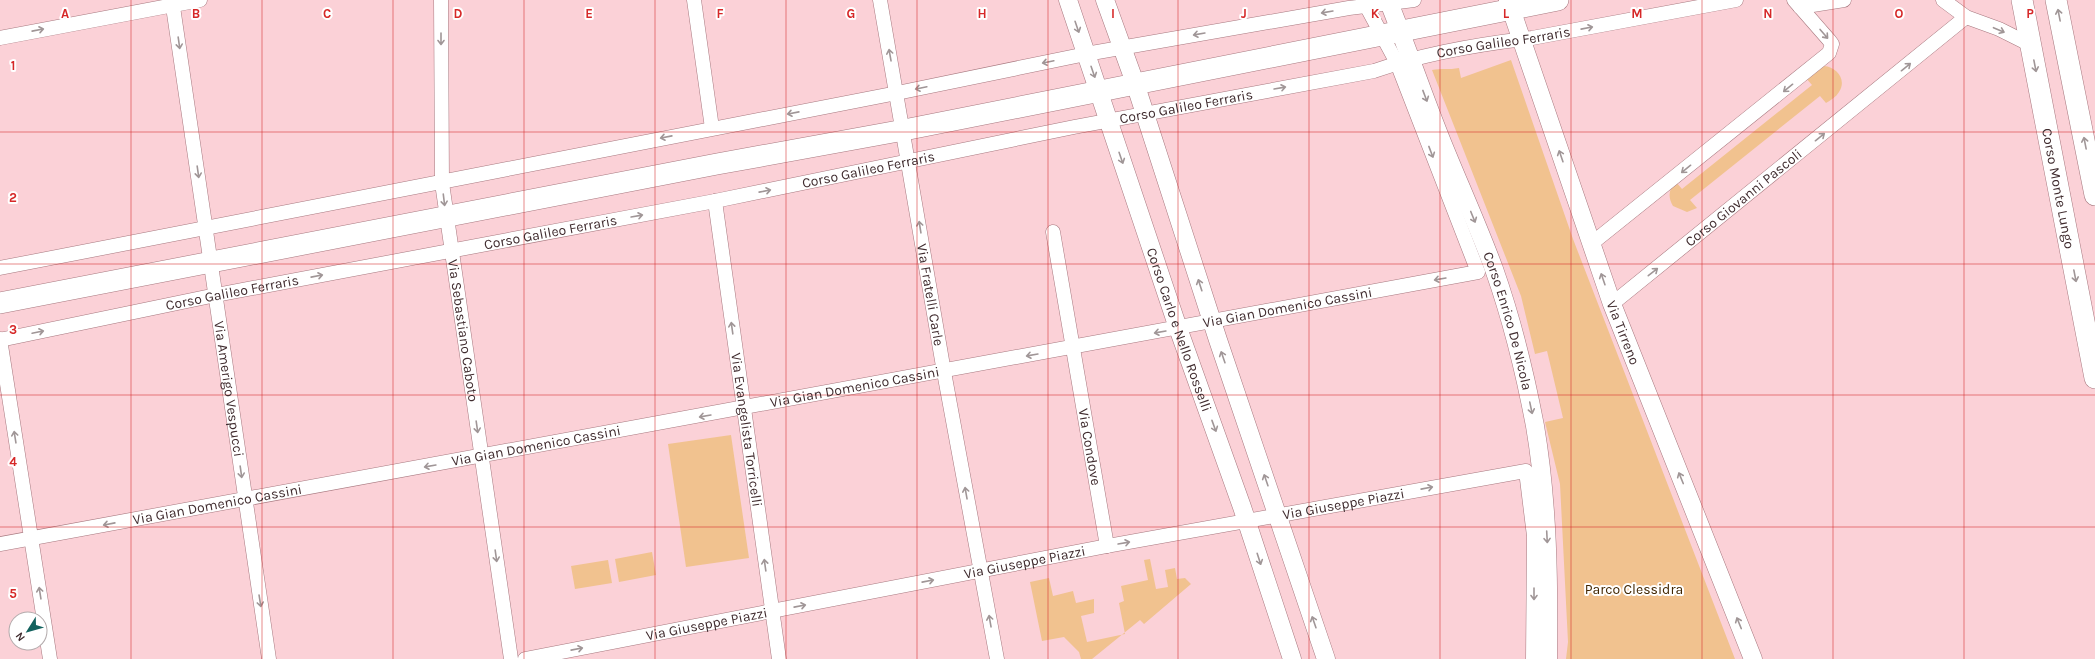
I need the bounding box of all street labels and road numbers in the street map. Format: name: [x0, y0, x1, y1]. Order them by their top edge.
street label: Corso Galileo Ferraris: [1435, 23, 1572, 62]
street label: Corso Galileo Ferraris: [1118, 85, 1254, 127]
street label: Corso Monte Lungo: [2038, 127, 2078, 250]
street label: Corso Giovanni Pascoli: [1681, 145, 1805, 250]
street label: Corso Galileo Ferraris: [800, 147, 936, 191]
street label: Corso Galileo Ferraris: [482, 211, 619, 253]
street label: Via Fratelli Carle: [914, 242, 948, 347]
street label: Corso Carlo e Nello Rosselli: [1143, 246, 1216, 414]
street label: Corso Enrico De Nicola: [1480, 249, 1536, 392]
street label: Via Sebastiano Caboto: [445, 258, 482, 403]
street label: Corso Galileo Ferraris: [164, 271, 300, 314]
street label: Via Gian Domenico Cassini: [1201, 283, 1373, 331]
street label: Via Tirreno: [1603, 298, 1644, 367]
street label: Via Amerigo Vespucci: [211, 320, 248, 458]
street label: Via Evangelista Torricelli: [728, 352, 766, 508]
street label: Via Gian Domenico Cassini: [769, 363, 941, 411]
street label: Via Condove: [1075, 407, 1105, 487]
street label: Via Gian Domenico Cassini: [450, 421, 622, 469]
street label: Via Gian Domenico Cassini: [131, 480, 303, 528]
street label: Via Giuseppe Piazzi: [1281, 484, 1406, 523]
street label: Via Giuseppe Piazzi: [962, 542, 1087, 582]
street label: Via Giuseppe Piazzi: [644, 604, 769, 644]

